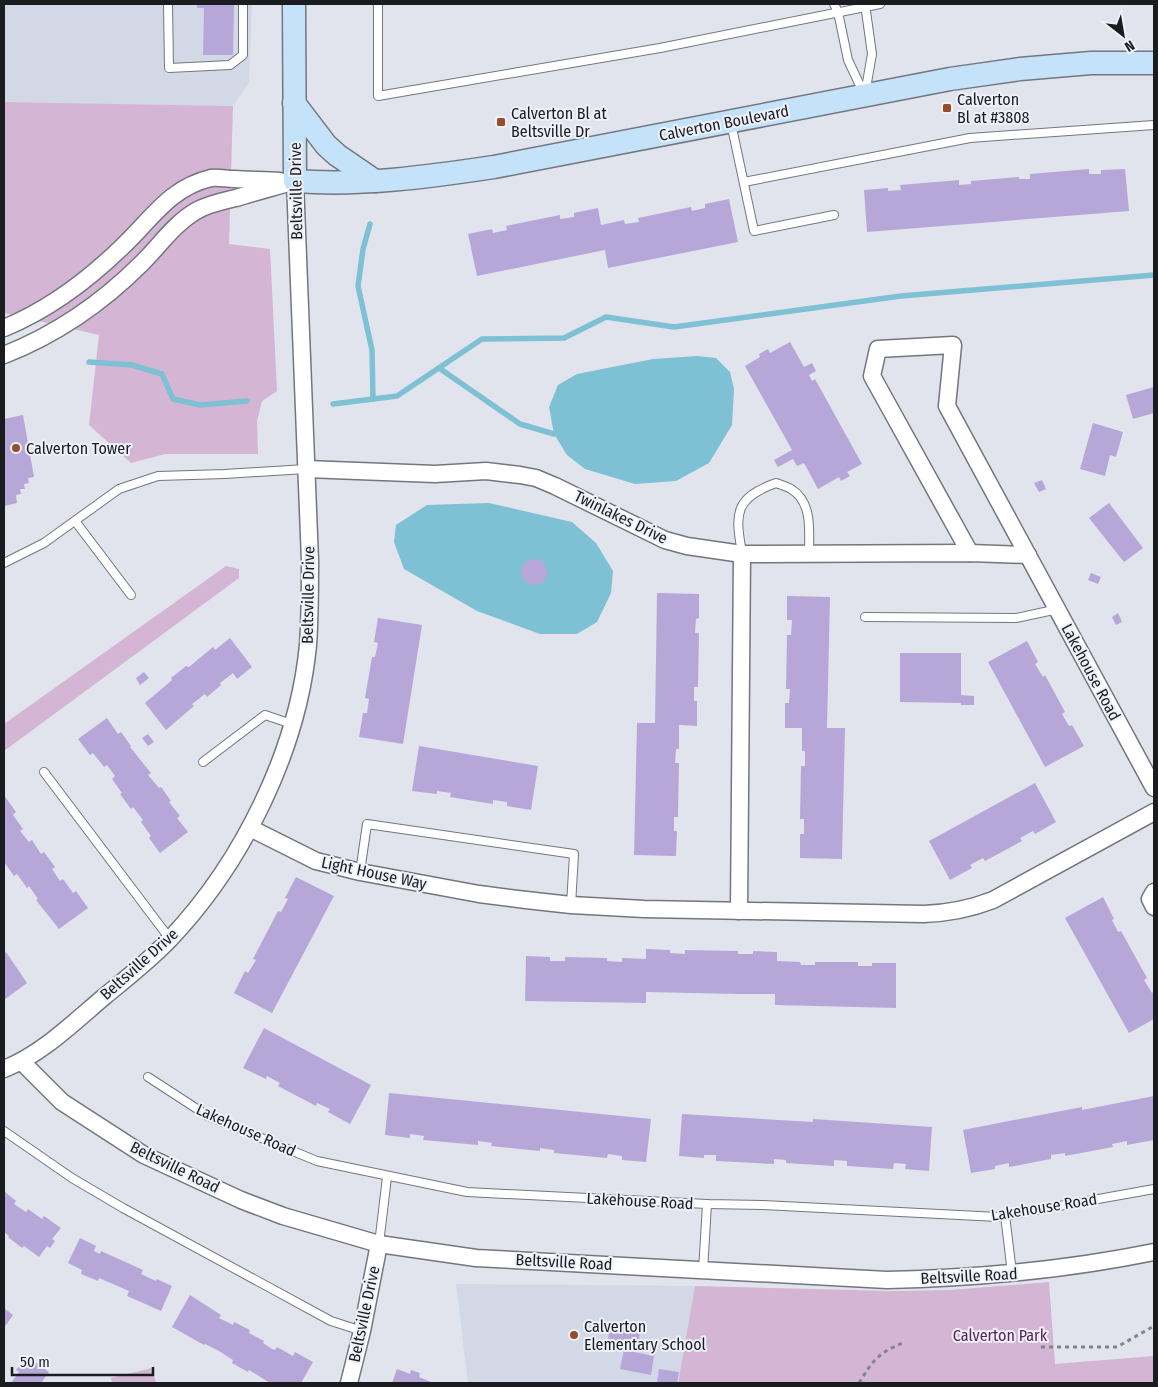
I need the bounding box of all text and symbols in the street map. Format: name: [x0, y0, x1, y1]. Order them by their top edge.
north arrow: [1098, 10, 1148, 60]
text: N: [1121, 36, 1137, 55]
place label: Calverton Bl at #3808: [957, 90, 1030, 127]
street label: Calverton Boulevard: [657, 101, 791, 145]
marker: Calverton Bl at #3808: [941, 102, 953, 114]
place label: Calverton Bl at Beltsville Dr: [511, 104, 607, 141]
marker: Calverton Bl at Beltsville Dr: [495, 116, 507, 128]
street label: Beltsville Drive: [286, 142, 306, 240]
place label: Calverton Tower: [26, 439, 131, 458]
marker: Calverton Tower: [10, 442, 22, 454]
street label: Twinlakes Drive: [571, 486, 671, 548]
street label: Beltsville Drive: [298, 546, 318, 644]
street label: Lakehouse Road: [1058, 620, 1124, 724]
street label: Light House Way: [320, 853, 429, 894]
street label: Beltsville Drive: [96, 924, 182, 1004]
street label: Lakehouse Road: [193, 1100, 299, 1160]
street label: Beltsville Road: [127, 1137, 223, 1197]
street label: Lakehouse Road: [586, 1189, 694, 1213]
street label: Lakehouse Road: [990, 1189, 1098, 1225]
street label: Beltsville Road: [515, 1250, 613, 1274]
street label: Beltsville Drive: [345, 1264, 383, 1364]
street label: Beltsville Road: [920, 1264, 1018, 1288]
place label: Calverton Elementary School: [584, 1317, 706, 1354]
park label: Calverton Park: [953, 1326, 1048, 1345]
marker: Calverton Elementary School: [568, 1329, 580, 1341]
scale bar: [12, 1344, 154, 1376]
text: 50 m: [20, 1353, 50, 1371]

